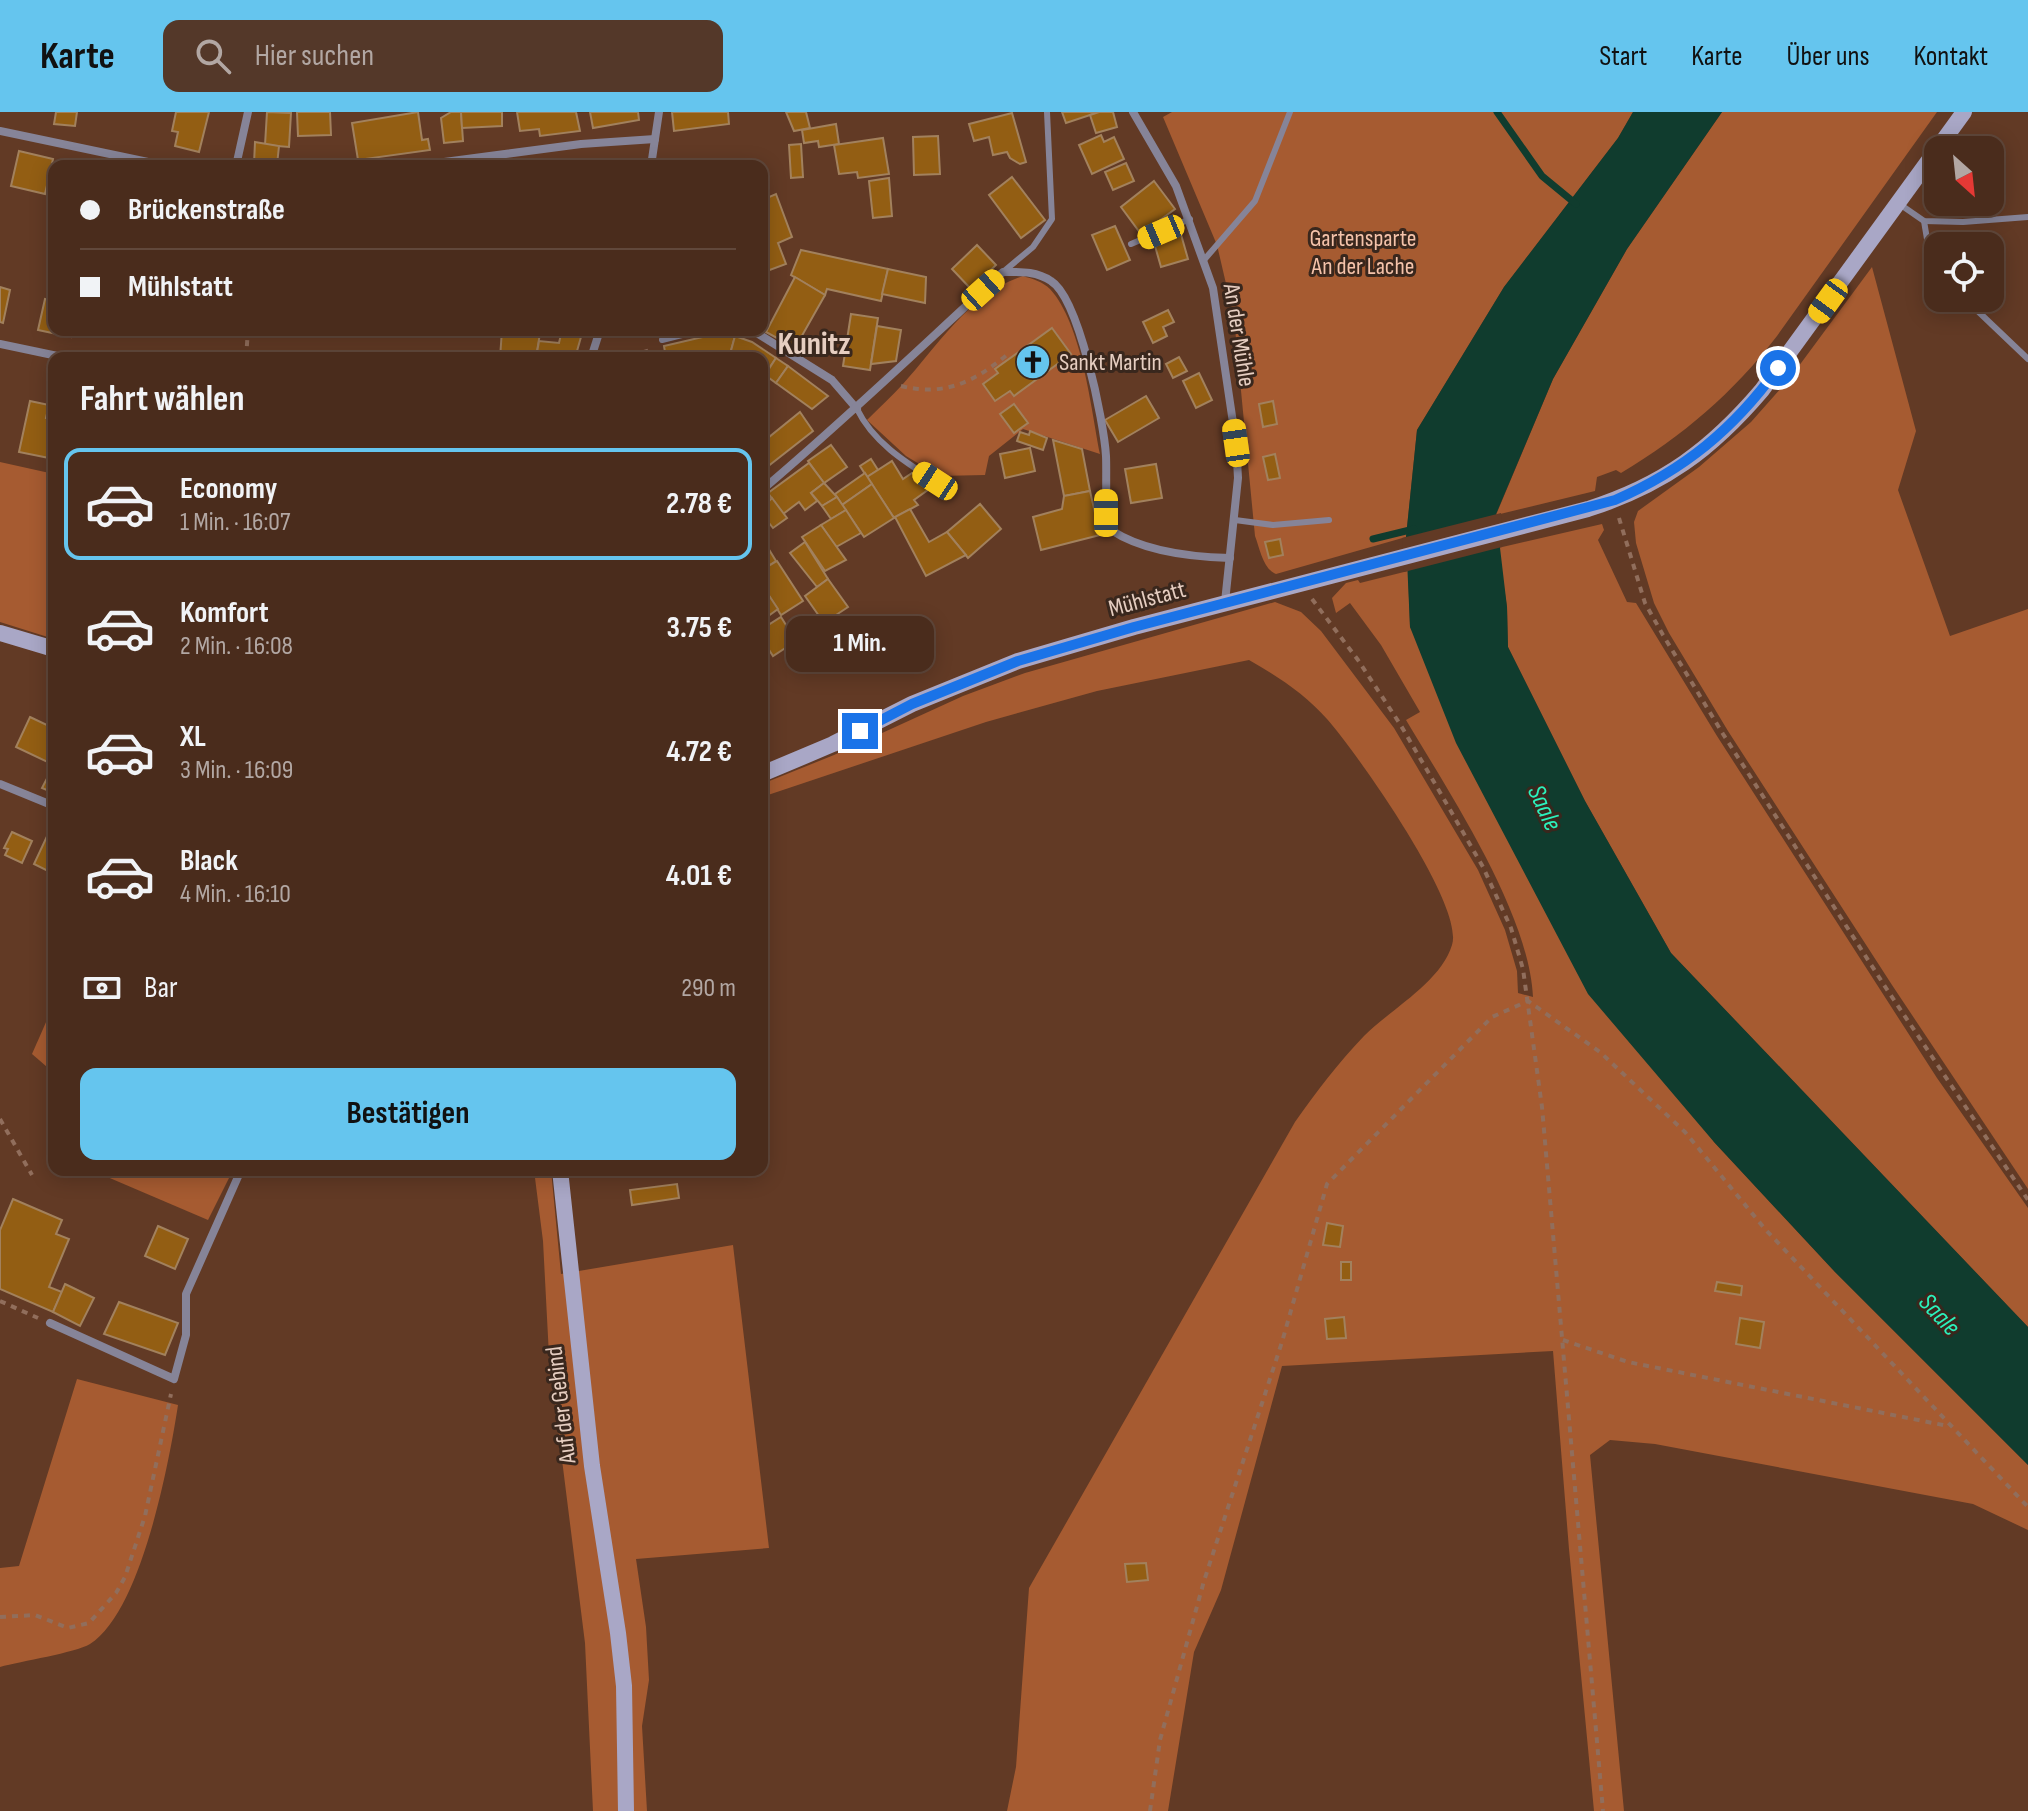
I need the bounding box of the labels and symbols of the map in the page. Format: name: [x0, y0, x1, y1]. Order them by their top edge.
north arrow: [1924, 136, 2004, 216]
car: [1134, 212, 1188, 252]
park label: Gartensparte An der Lache: [1309, 224, 1417, 281]
car: [957, 265, 1009, 315]
car: [1804, 275, 1852, 327]
street label: An der Mühle: [1216, 280, 1261, 389]
district label: Kunitz: [777, 325, 851, 364]
church icon: Sankt Martin: [1014, 343, 1052, 381]
place label: Sankt Martin: [1059, 348, 1162, 377]
route start: [1760, 350, 1796, 386]
car: [1221, 418, 1251, 468]
car: [908, 458, 962, 504]
car: [1094, 489, 1118, 537]
street label: Mühlstatt: [1105, 575, 1189, 623]
callout: 1 Min.: [786, 615, 934, 671]
route end: [842, 713, 878, 749]
water label: Saale: [1520, 780, 1568, 836]
water label: Saale: [1912, 1287, 1966, 1343]
street label: Auf der Gebind: [539, 1345, 583, 1466]

